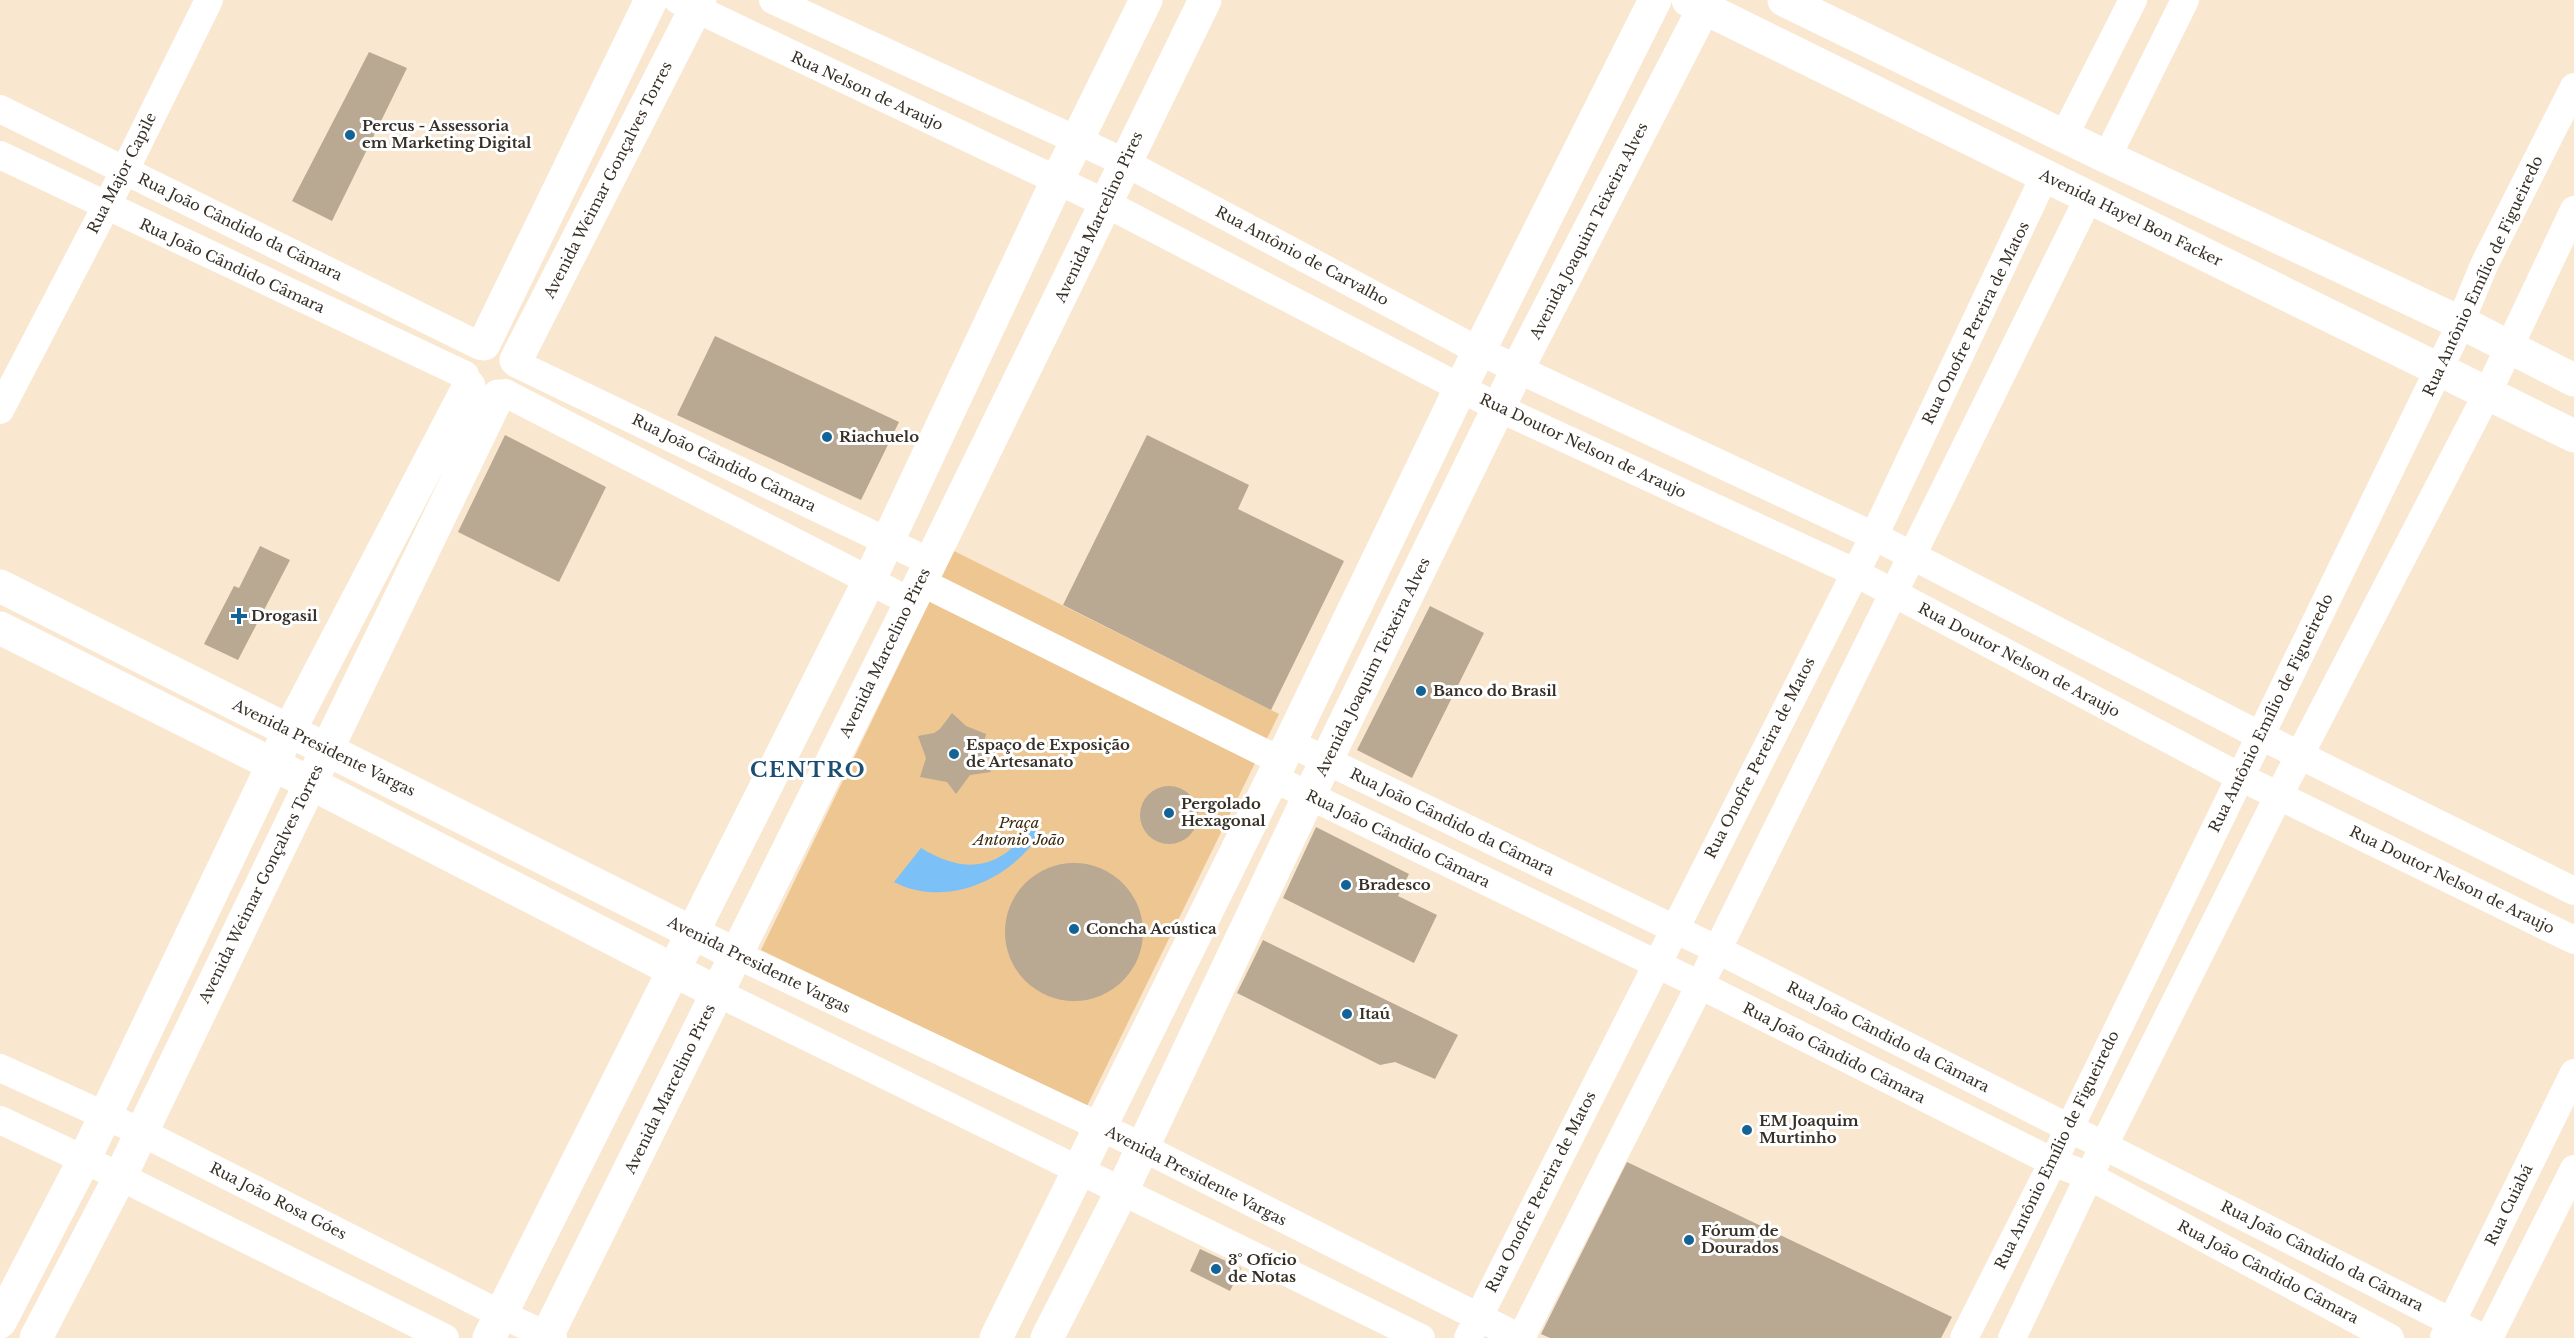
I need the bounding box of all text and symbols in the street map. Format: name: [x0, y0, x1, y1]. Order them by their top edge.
street label: Rua Nelson de Araujo: [788, 47, 947, 134]
street label: Avenida Weimar Gonçalves Torres: [539, 58, 676, 302]
street label: Rua Major Capile: [83, 109, 160, 237]
place label: Percus - Assessoria em Marketing Digital: [362, 116, 532, 152]
street label: Avenida Joaquim Teixeira Alves: [1525, 119, 1652, 343]
marker: Percus - Assessoria em Marketing Digital: [343, 128, 357, 142]
street label: Avenida Marcelino Pires: [1050, 128, 1147, 306]
street label: Rua Antônio Emílio de Figueiredo: [2418, 152, 2547, 399]
street label: Avenida Hayel Bon Facker: [2036, 164, 2227, 271]
street label: Rua João Cândido da Câmara: [135, 169, 346, 285]
street label: Rua Antônio de Carvalho: [1212, 202, 1392, 309]
street label: Rua João Cândido Câmara: [136, 214, 329, 317]
street label: Rua Onofre Pereira de Matos: [1918, 218, 2033, 427]
street label: Rua Doutor Nelson de Araujo: [1477, 389, 1690, 502]
street label: Rua João Cândido Câmara: [629, 410, 820, 516]
place label: Riachuelo: [839, 427, 919, 446]
marker: Riachuelo: [820, 430, 834, 444]
street label: Avenida Joaquim Teixeira Alves: [1311, 554, 1434, 780]
street label: Avenida Marcelino Pires: [835, 565, 934, 742]
street label: Rua Antônio Emílio de Figueiredo: [2204, 590, 2337, 835]
street label: Rua Doutor Nelson de Araujo: [1915, 598, 2124, 721]
place label: Drogasil: [251, 606, 318, 625]
marker: Drogasil: [232, 609, 246, 623]
street label: Rua Onofre Pereira de Matos: [1700, 654, 1819, 862]
place label: Banco do Brasil: [1433, 681, 1558, 700]
marker: Banco do Brasil: [1414, 684, 1428, 698]
street label: Avenida Presidente Vargas: [229, 695, 419, 800]
place label: Espaço de Exposição de Artesanato: [966, 735, 1130, 771]
marker: Espaço de Exposição de Artesanato: [947, 747, 961, 761]
district label: CENTRO: [750, 757, 866, 783]
street label: Avenida Weimar Gonçalves Torres: [194, 761, 327, 1007]
street label: Rua João Cândido da Câmara: [1347, 764, 1558, 880]
street label: Rua João Cândido Câmara: [1303, 786, 1494, 892]
place label: Pergolado Hexagonal: [1181, 794, 1266, 830]
marker: Pergolado Hexagonal: [1162, 806, 1176, 820]
park label: Praça Antonio João: [971, 813, 1065, 849]
street label: Rua Doutor Nelson de Araujo: [2347, 822, 2558, 938]
place label: Bradesco: [1358, 875, 1431, 894]
marker: Bradesco: [1339, 878, 1353, 892]
street label: Avenida Presidente Vargas: [664, 912, 854, 1017]
place label: Concha Acústica: [1086, 919, 1217, 938]
marker: Concha Acústica: [1067, 922, 1081, 936]
street label: Rua João Cândido da Câmara: [1784, 977, 1993, 1096]
street label: Rua João Cândido Câmara: [1740, 998, 1929, 1107]
street label: Avenida Marcelino Pires: [620, 1001, 719, 1178]
place label: Itaú: [1359, 1004, 1391, 1023]
marker: Itaú: [1340, 1007, 1354, 1021]
street label: Rua Antônio Emílio de Figueiredo: [1990, 1027, 2123, 1272]
street label: Rua Onofre Pereira de Matos: [1481, 1088, 1600, 1296]
place label: EM Joaquim Murtinho: [1759, 1111, 1859, 1147]
street label: Avenida Presidente Vargas: [1102, 1121, 1290, 1230]
marker: EM Joaquim Murtinho: [1740, 1123, 1754, 1137]
street label: Rua João Rosa Góes: [207, 1158, 350, 1243]
street label: Rua Cuiabá: [2481, 1160, 2537, 1248]
street label: Rua João Cândido da Câmara: [2218, 1196, 2427, 1315]
street label: Rua João Cândido Câmara: [2174, 1216, 2363, 1328]
place label: Fórum de Dourados: [1701, 1221, 1779, 1257]
marker: Fórum de Dourados: [1682, 1233, 1696, 1247]
place label: 3° Ofício de Notas: [1228, 1250, 1297, 1286]
marker: 3° Ofício de Notas: [1209, 1262, 1223, 1276]

